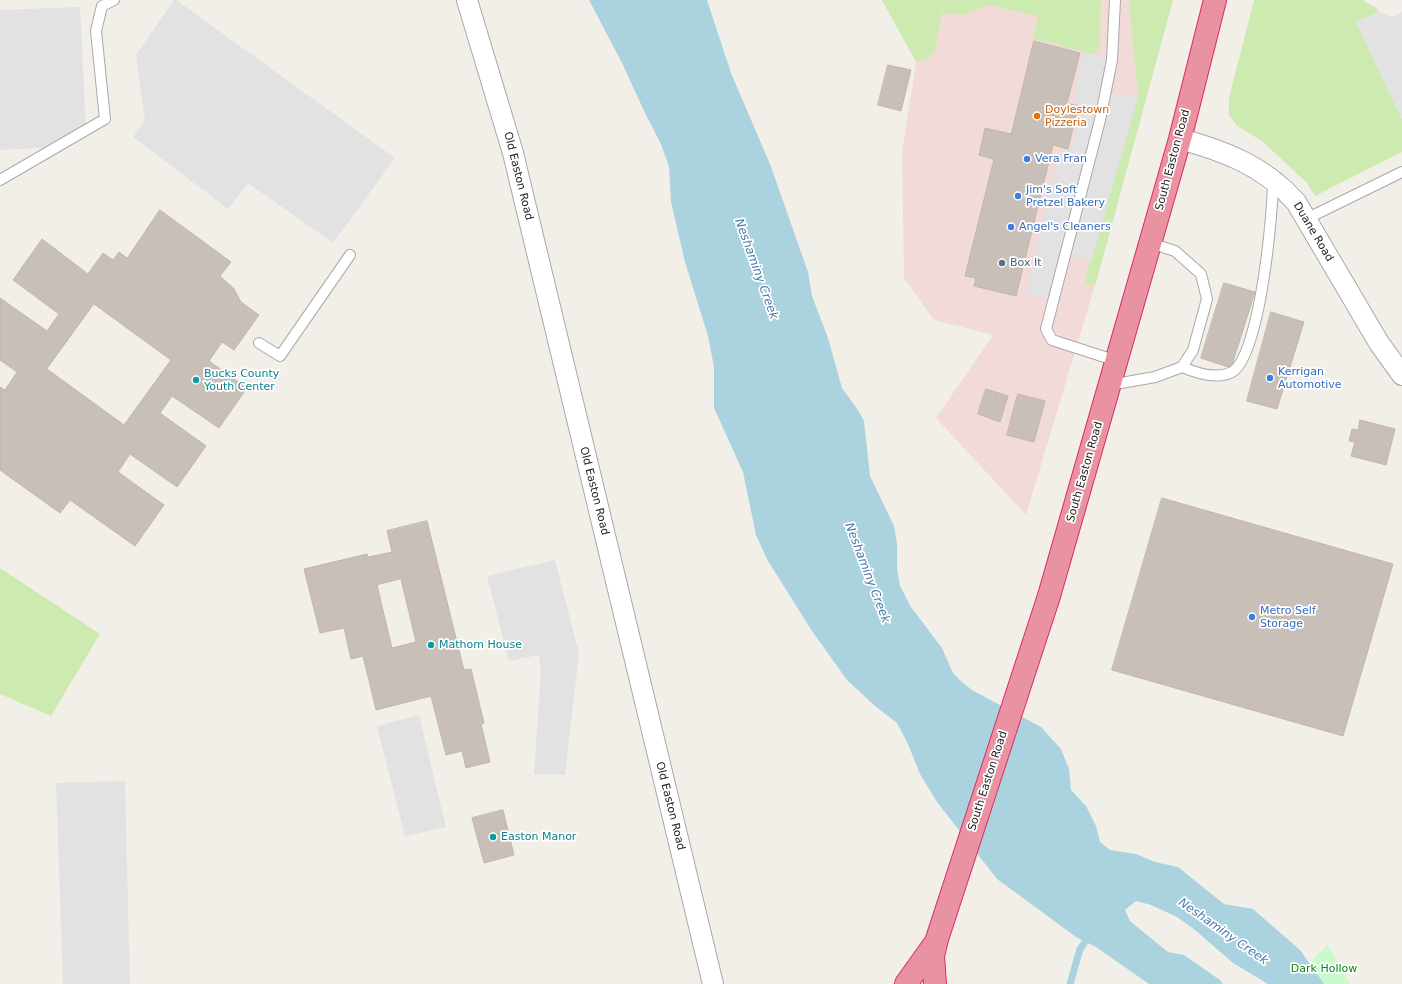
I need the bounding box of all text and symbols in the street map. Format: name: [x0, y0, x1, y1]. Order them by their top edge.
place label: Doylestown Pizzeria: [1045, 103, 1109, 129]
street label: South Easton Road: [1153, 108, 1193, 212]
marker: Doylestown Pizzeria: [1032, 111, 1042, 121]
street label: Old Easton Road: [501, 130, 535, 222]
place label: Vera Fran: [1035, 152, 1087, 166]
marker: Vera Fran: [1022, 154, 1032, 164]
place label: Jim's Soft Pretzel Bakery: [1026, 183, 1105, 209]
marker: Jim's Soft Pretzel Bakery: [1013, 191, 1023, 201]
street label: Duane Road: [1290, 200, 1336, 264]
water label: Neshaminy Creek: [731, 217, 781, 321]
place label: Angel's Cleaners: [1019, 220, 1111, 234]
marker: Angel's Cleaners: [1006, 222, 1016, 232]
place label: Box It: [1010, 256, 1042, 270]
marker: Box It: [997, 258, 1007, 268]
place label: Kerrigan Automotive: [1278, 365, 1342, 391]
place label: Bucks County Youth Center: [204, 367, 279, 393]
marker: Kerrigan Automotive: [1265, 373, 1275, 383]
marker: Bucks County Youth Center: [191, 375, 201, 385]
street label: South Easton Road: [1064, 420, 1106, 524]
street label: Old Easton Road: [577, 445, 611, 537]
water label: Neshaminy Creek: [841, 521, 893, 625]
place label: Metro Self Storage: [1260, 604, 1316, 630]
marker: Metro Self Storage: [1247, 612, 1257, 622]
place label: Mathom House: [439, 638, 522, 652]
marker: Mathom House: [426, 640, 436, 650]
street label: South Easton Road: [966, 730, 1010, 832]
street label: Old Easton Road: [653, 760, 687, 852]
place label: Easton Manor: [501, 830, 576, 844]
marker: Easton Manor: [488, 832, 498, 842]
water label: Neshaminy Creek: [1175, 896, 1271, 968]
park label: Dark Hollow: [1291, 962, 1357, 976]

